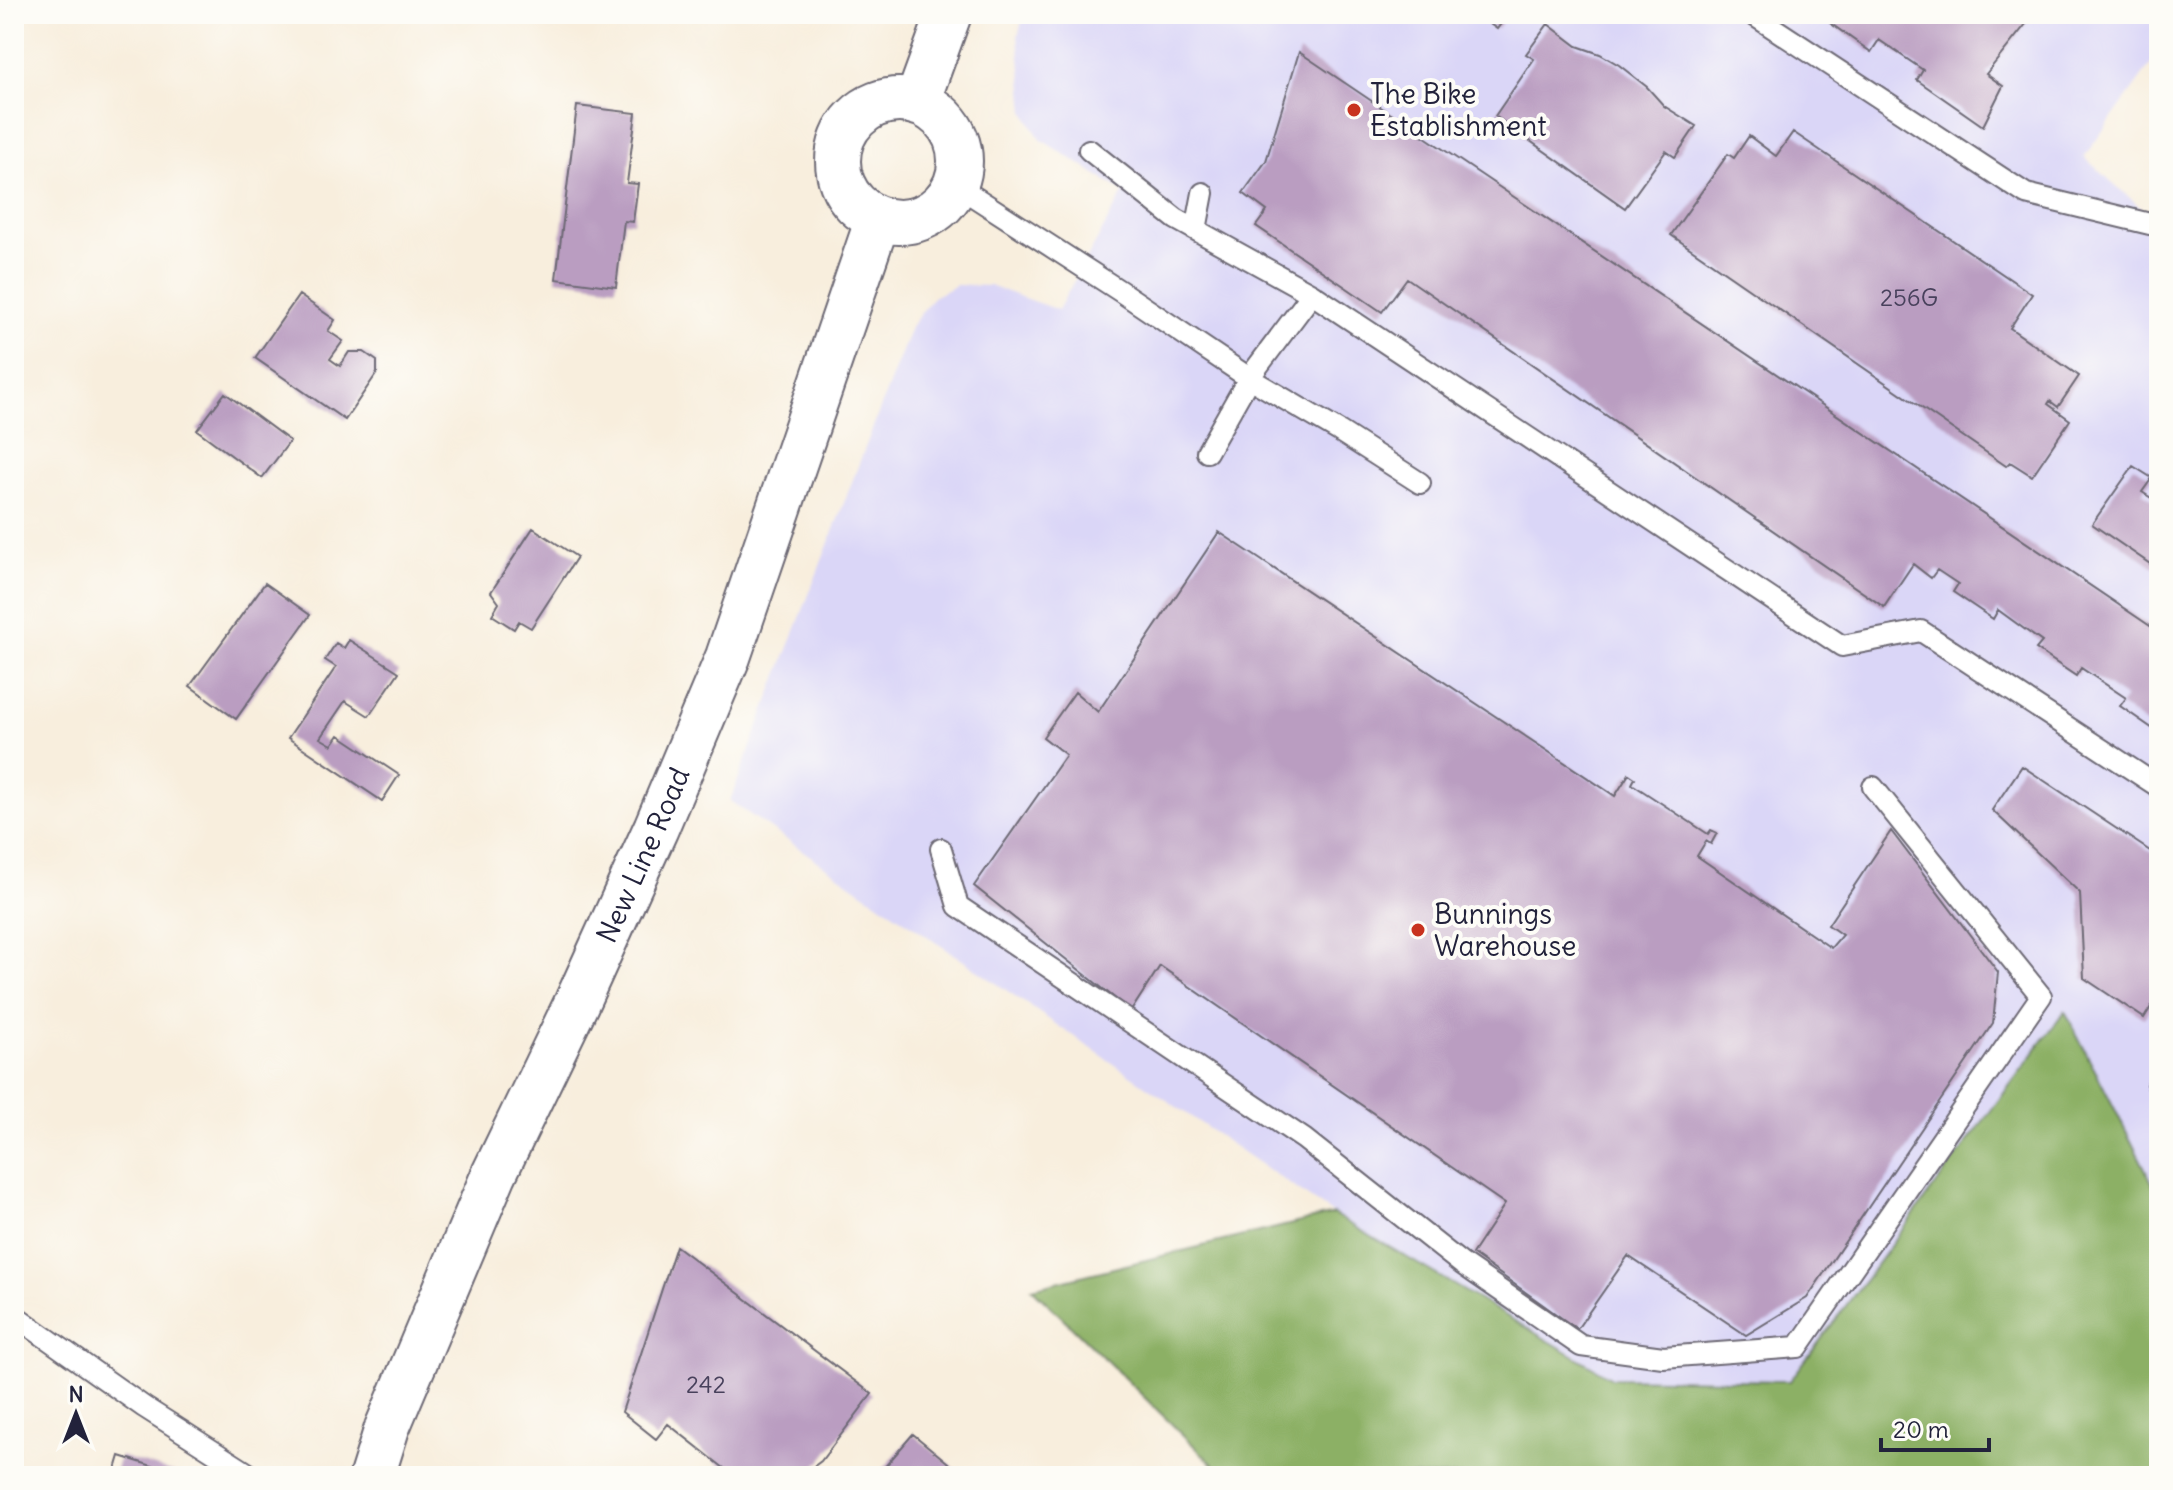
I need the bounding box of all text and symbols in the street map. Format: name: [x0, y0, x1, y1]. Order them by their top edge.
place label: The Bike Establishment: [1370, 76, 1547, 144]
marker: The Bike Establishment: [1345, 101, 1363, 119]
house number: 256G: [1880, 282, 1938, 312]
street label: New Line Road: [588, 762, 697, 948]
place label: Bunnings Warehouse: [1434, 896, 1576, 964]
marker: Bunnings Warehouse: [1409, 921, 1427, 939]
house number: 242: [686, 1369, 726, 1399]
north arrow: [36, 1374, 116, 1454]
text: N: [68, 1380, 84, 1408]
scale bar: [1881, 1402, 1989, 1452]
text: 20 m: [1893, 1414, 1949, 1444]

